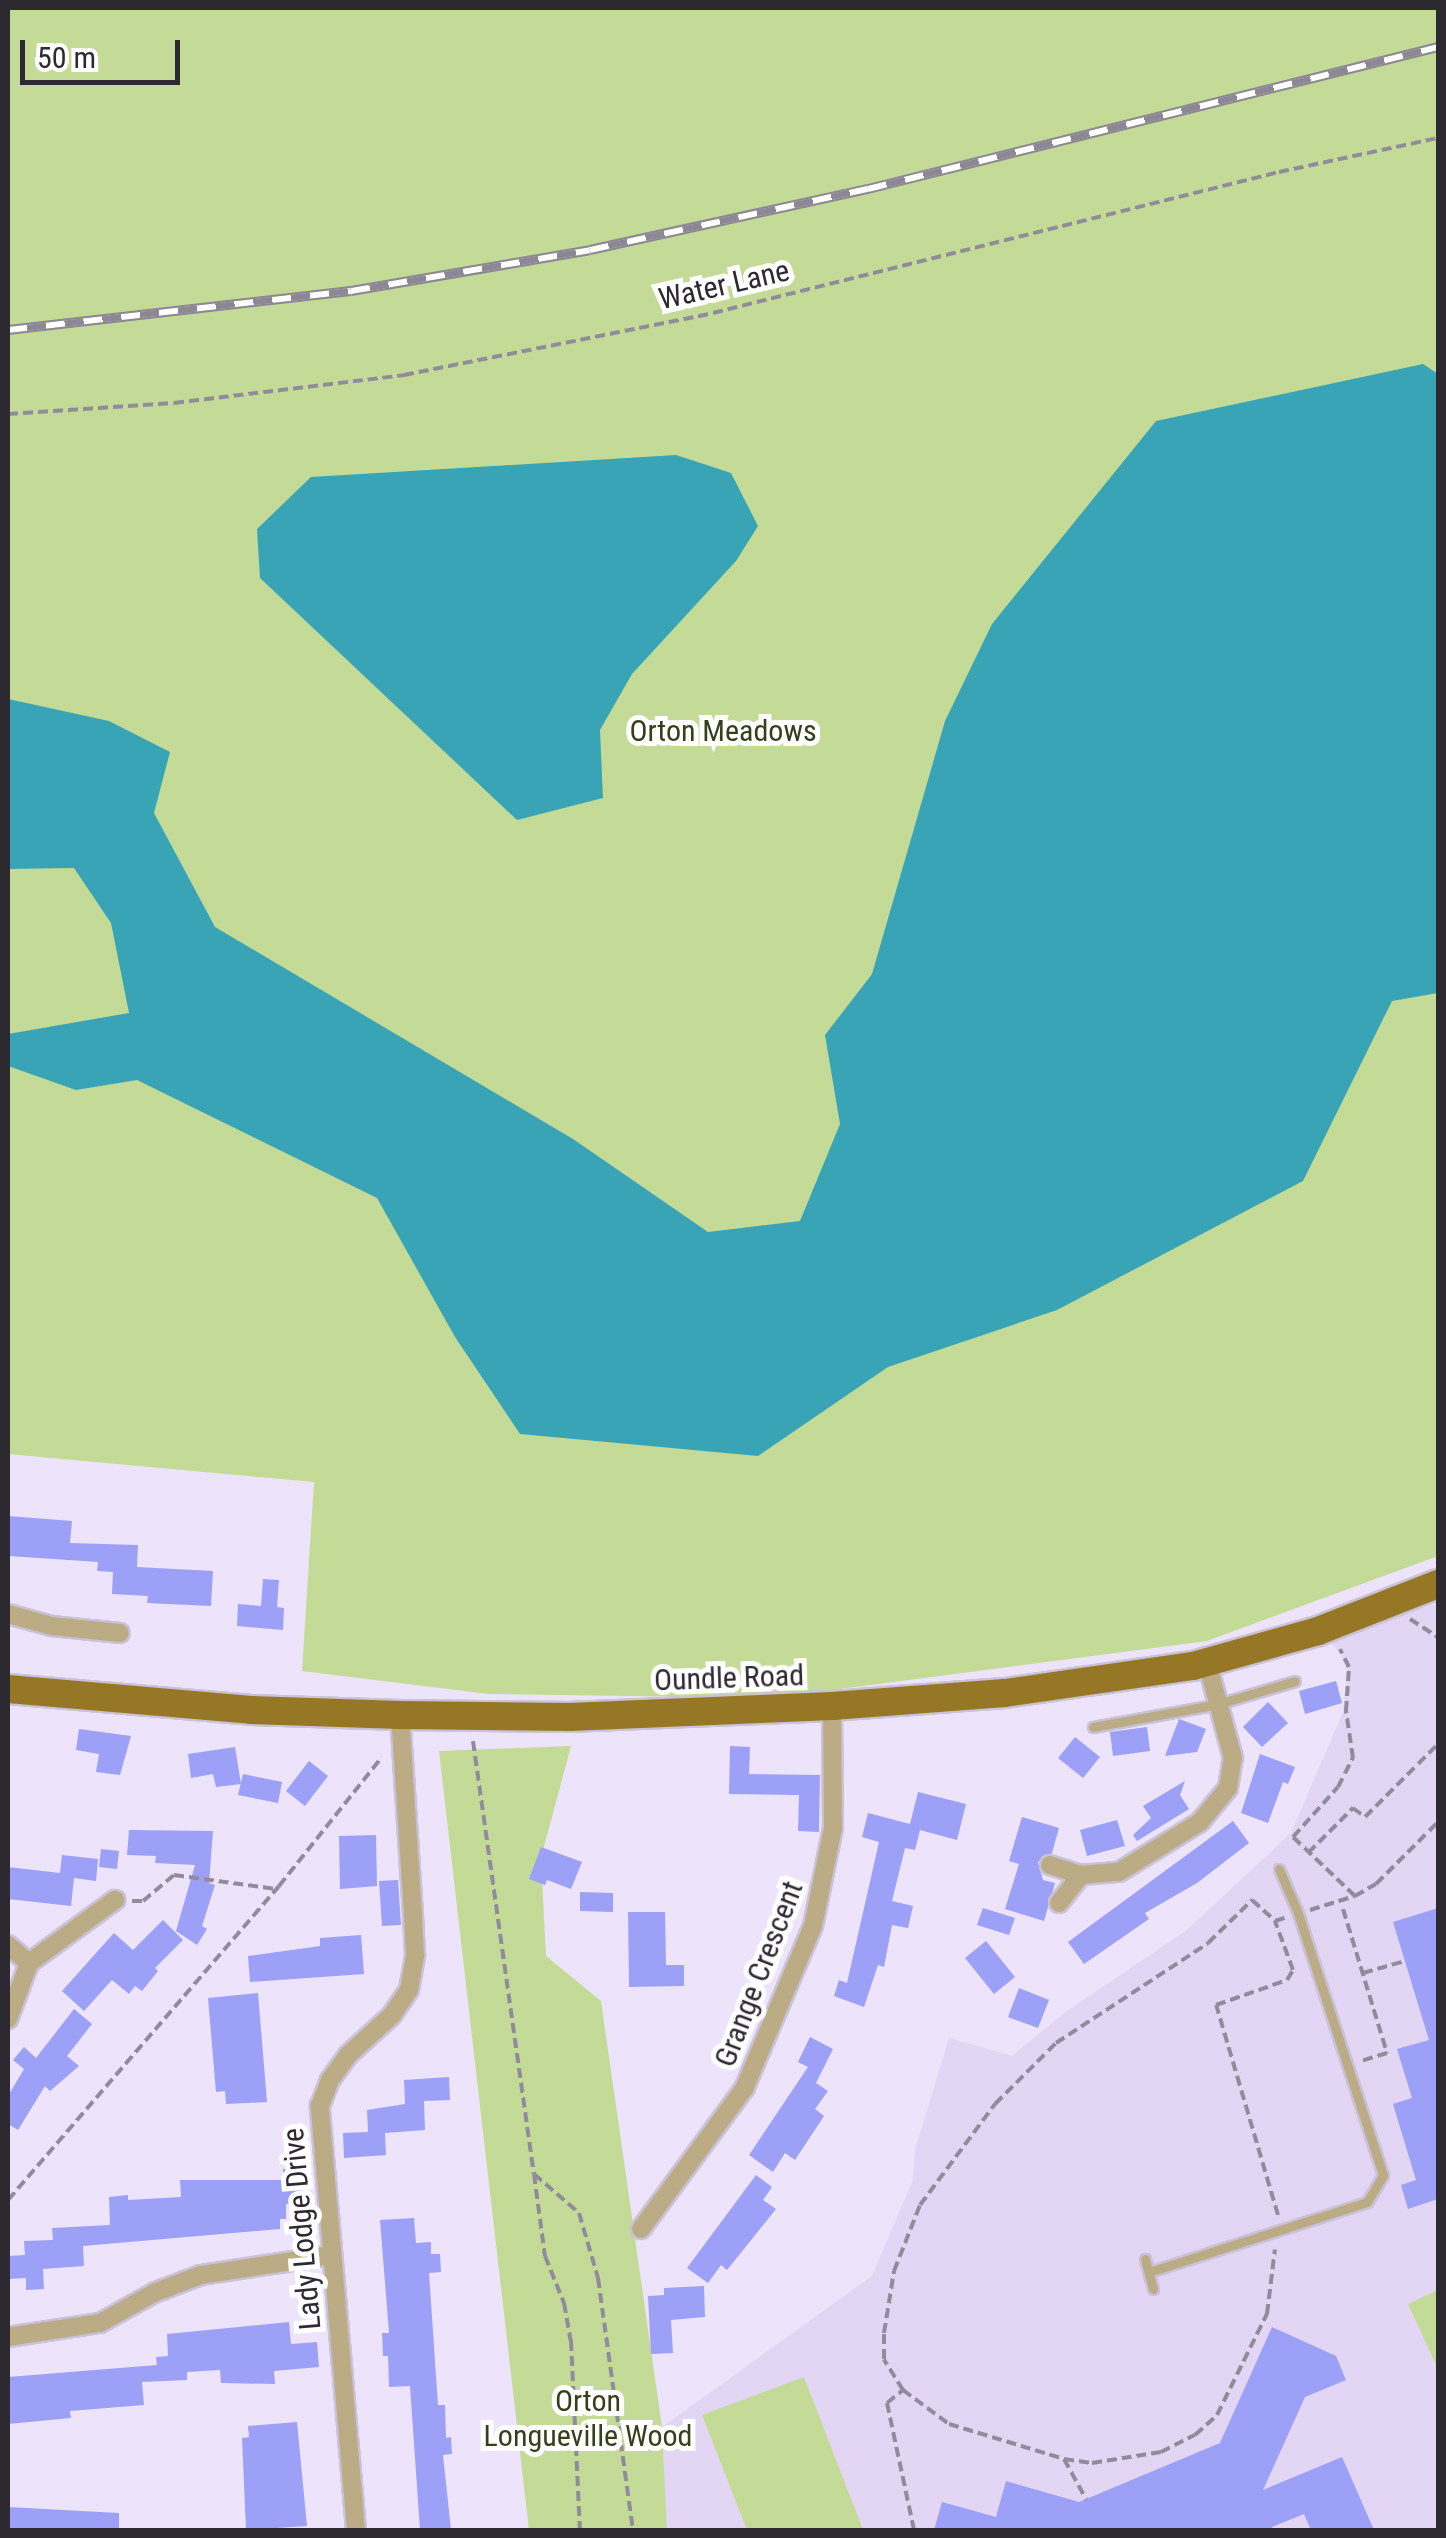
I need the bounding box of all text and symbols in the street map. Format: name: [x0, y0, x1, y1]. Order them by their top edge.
scale bar: [25, 20, 185, 82]
text: 50 m: [37, 40, 96, 75]
street label: Water Lane: [655, 253, 793, 317]
park label: Orton Meadows: [629, 713, 817, 749]
street label: Oundle Road: [653, 1657, 805, 1699]
street label: Grange Crescent: [707, 1876, 811, 2072]
street label: Lady Lodge Drive: [275, 2126, 329, 2332]
park label: Orton Longueville Wood: [484, 2383, 692, 2454]

